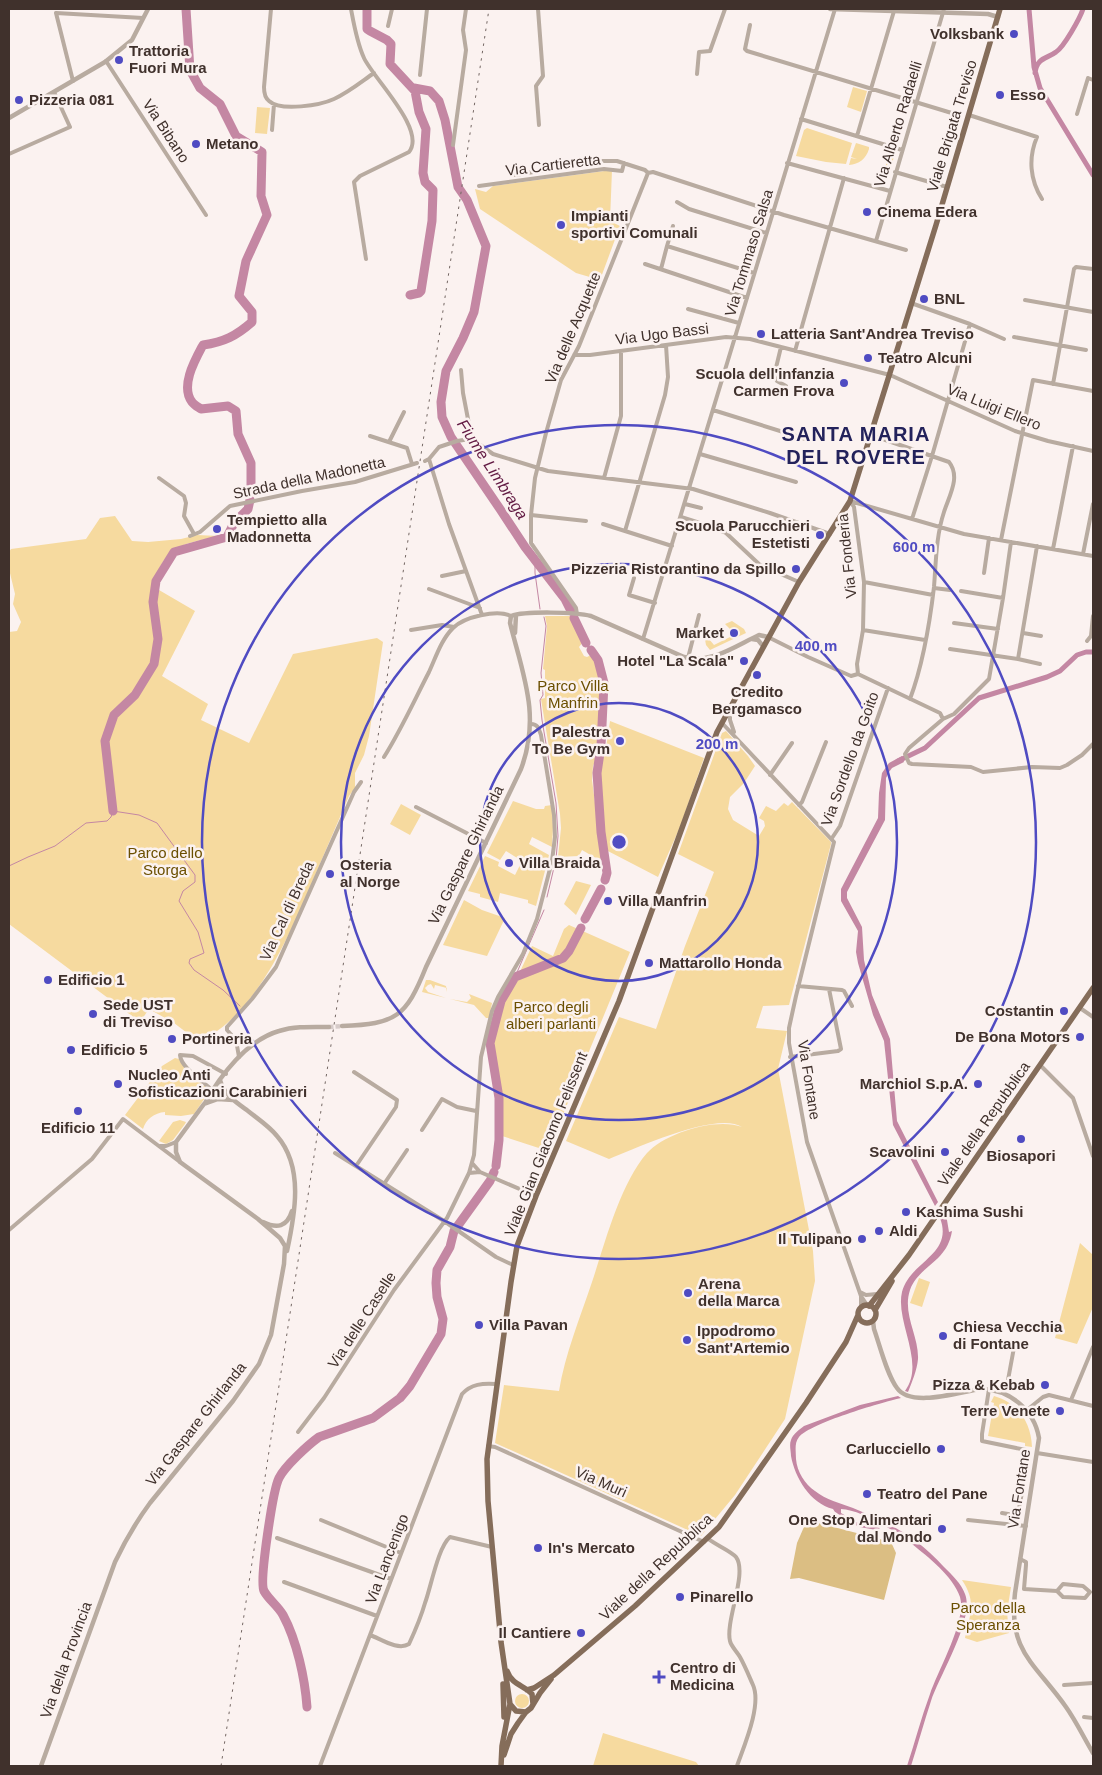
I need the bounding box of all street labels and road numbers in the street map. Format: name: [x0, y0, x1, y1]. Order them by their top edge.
street label: Viale Brigata Treviso: [923, 58, 980, 194]
street label: Via Alberto Radaelli: [870, 59, 925, 189]
street label: Via Bibano: [140, 96, 193, 166]
street label: Via Cartieretta: [504, 150, 602, 179]
street label: Via Tommaso Salsa: [721, 187, 776, 318]
street label: Via delle Acquette: [541, 269, 604, 386]
street label: Via Ugo Bassi: [614, 319, 710, 348]
street label: Via Luigi Ellero: [945, 380, 1044, 433]
street label: Strada della Madonetta: [231, 453, 387, 502]
street label: Via Fonderia: [834, 512, 859, 599]
street label: Via Sordello da Goito: [817, 689, 882, 828]
street label: Via Gaspare Ghirlanda: [425, 782, 507, 927]
street label: Via Cal di Breda: [256, 858, 317, 963]
street label: Via Fontane: [795, 1039, 824, 1121]
street label: Viale Gian Giacomo Felissent: [501, 1048, 591, 1238]
street label: Viale della Repubblica: [934, 1058, 1033, 1189]
street label: Via delle Caselle: [324, 1268, 399, 1371]
street label: Via Gaspare Ghirlanda: [142, 1358, 250, 1489]
street label: Via Fontane: [1004, 1448, 1033, 1530]
street label: Via Muri: [573, 1463, 630, 1500]
street label: Viale della Repubblica: [596, 1509, 716, 1623]
street label: Via Lancenigo: [362, 1512, 411, 1606]
street label: Via della Provincia: [36, 1598, 95, 1721]

